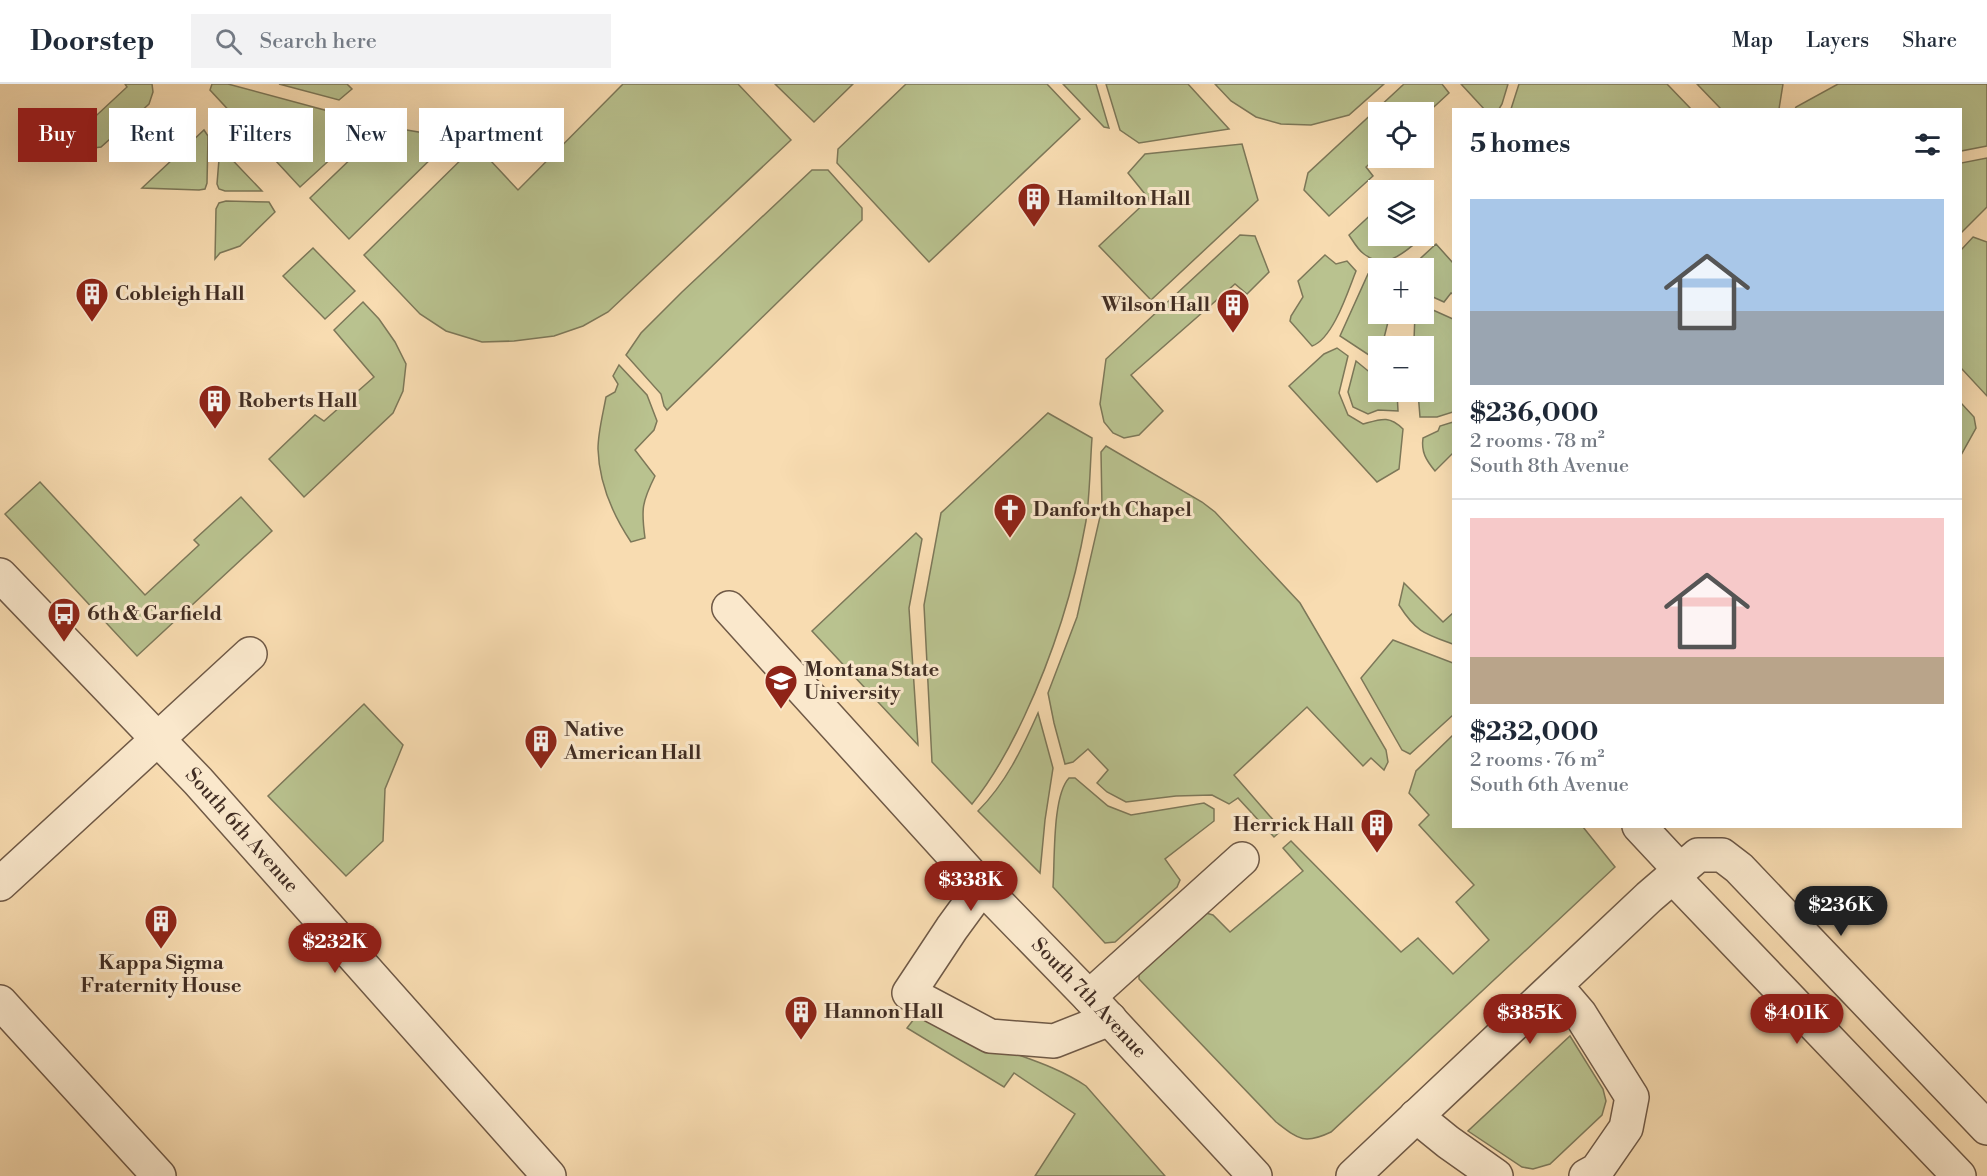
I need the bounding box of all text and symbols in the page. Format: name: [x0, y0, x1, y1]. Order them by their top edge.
search box: [191, 14, 611, 68]
text: Doorstep: [30, 24, 155, 59]
icon: search: [212, 25, 245, 58]
text: Search here: [260, 28, 377, 55]
text: Map: [1732, 28, 1773, 54]
text: Layers: [1806, 28, 1869, 54]
text: Share: [1902, 28, 1957, 54]
map controls: [1368, 102, 1434, 402]
button: locate: [1368, 102, 1434, 168]
chip: Buy: [18, 108, 97, 162]
chip: Rent: [109, 108, 196, 162]
chip: Filters: [208, 108, 313, 162]
chip: New: [325, 108, 407, 162]
chip: Apartment: [419, 108, 564, 162]
text: 5 homes: [1470, 128, 1570, 160]
icon: filters: [1911, 128, 1944, 161]
button: layers: [1368, 180, 1434, 246]
building icon: Hamilton Hall: [1016, 181, 1052, 228]
place label: Hamilton Hall: [1057, 187, 1191, 212]
icon: home: [1653, 238, 1761, 346]
button: +: [1368, 258, 1434, 324]
building icon: Cobleigh Hall: [74, 276, 110, 323]
place label: Cobleigh Hall: [115, 282, 245, 307]
building icon: Wilson Hall: [1215, 287, 1251, 334]
place label: Wilson Hall: [1100, 293, 1210, 318]
button: −: [1368, 336, 1434, 402]
building icon: Roberts Hall: [197, 383, 233, 430]
place label: Roberts Hall: [238, 389, 358, 414]
text: $236,000: [1470, 397, 1598, 429]
text: 2 rooms · 78 m²: [1470, 429, 1605, 454]
text: South 8th Avenue: [1470, 454, 1629, 479]
church icon: Danforth Chapel: [992, 492, 1028, 539]
place label: Danforth Chapel: [1033, 498, 1192, 523]
icon: home: [1653, 557, 1761, 665]
bus stop icon: 6th & Garfield: [46, 596, 82, 643]
place label: 6th & Garfield: [87, 602, 222, 627]
place label: Montana State University: [804, 658, 940, 706]
school or university icon: Montana State University: [763, 663, 799, 710]
text: $232,000: [1470, 716, 1598, 748]
place label: Native American Hall: [563, 718, 702, 766]
building icon: Native American Hall: [523, 723, 559, 770]
text: 2 rooms · 76 m²: [1470, 748, 1604, 773]
street label: South 6th Avenue: [180, 763, 304, 898]
text: South 6th Avenue: [1470, 773, 1629, 798]
building icon: Herrick Hall: [1359, 807, 1395, 854]
place label: Herrick Hall: [1233, 813, 1354, 838]
pin: $338K: [929, 861, 1013, 912]
text: $338K: [939, 868, 1003, 893]
pin: $236K: [1799, 886, 1883, 937]
text: $236K: [1808, 893, 1874, 918]
building icon: Kappa Sigma Fraternity House: [143, 903, 179, 950]
pin: $232K: [293, 923, 377, 974]
text: $232K: [302, 930, 368, 955]
street label: South 7th Avenue: [1026, 933, 1152, 1064]
place label: Kappa Sigma Fraternity House: [81, 951, 242, 999]
building icon: Hannon Hall: [783, 994, 819, 1041]
pin: $385K: [1488, 994, 1572, 1045]
pin: $401K: [1755, 994, 1839, 1045]
place label: Hannon Hall: [824, 1000, 944, 1025]
text: $385K: [1497, 1001, 1563, 1026]
text: $401K: [1765, 1001, 1830, 1026]

